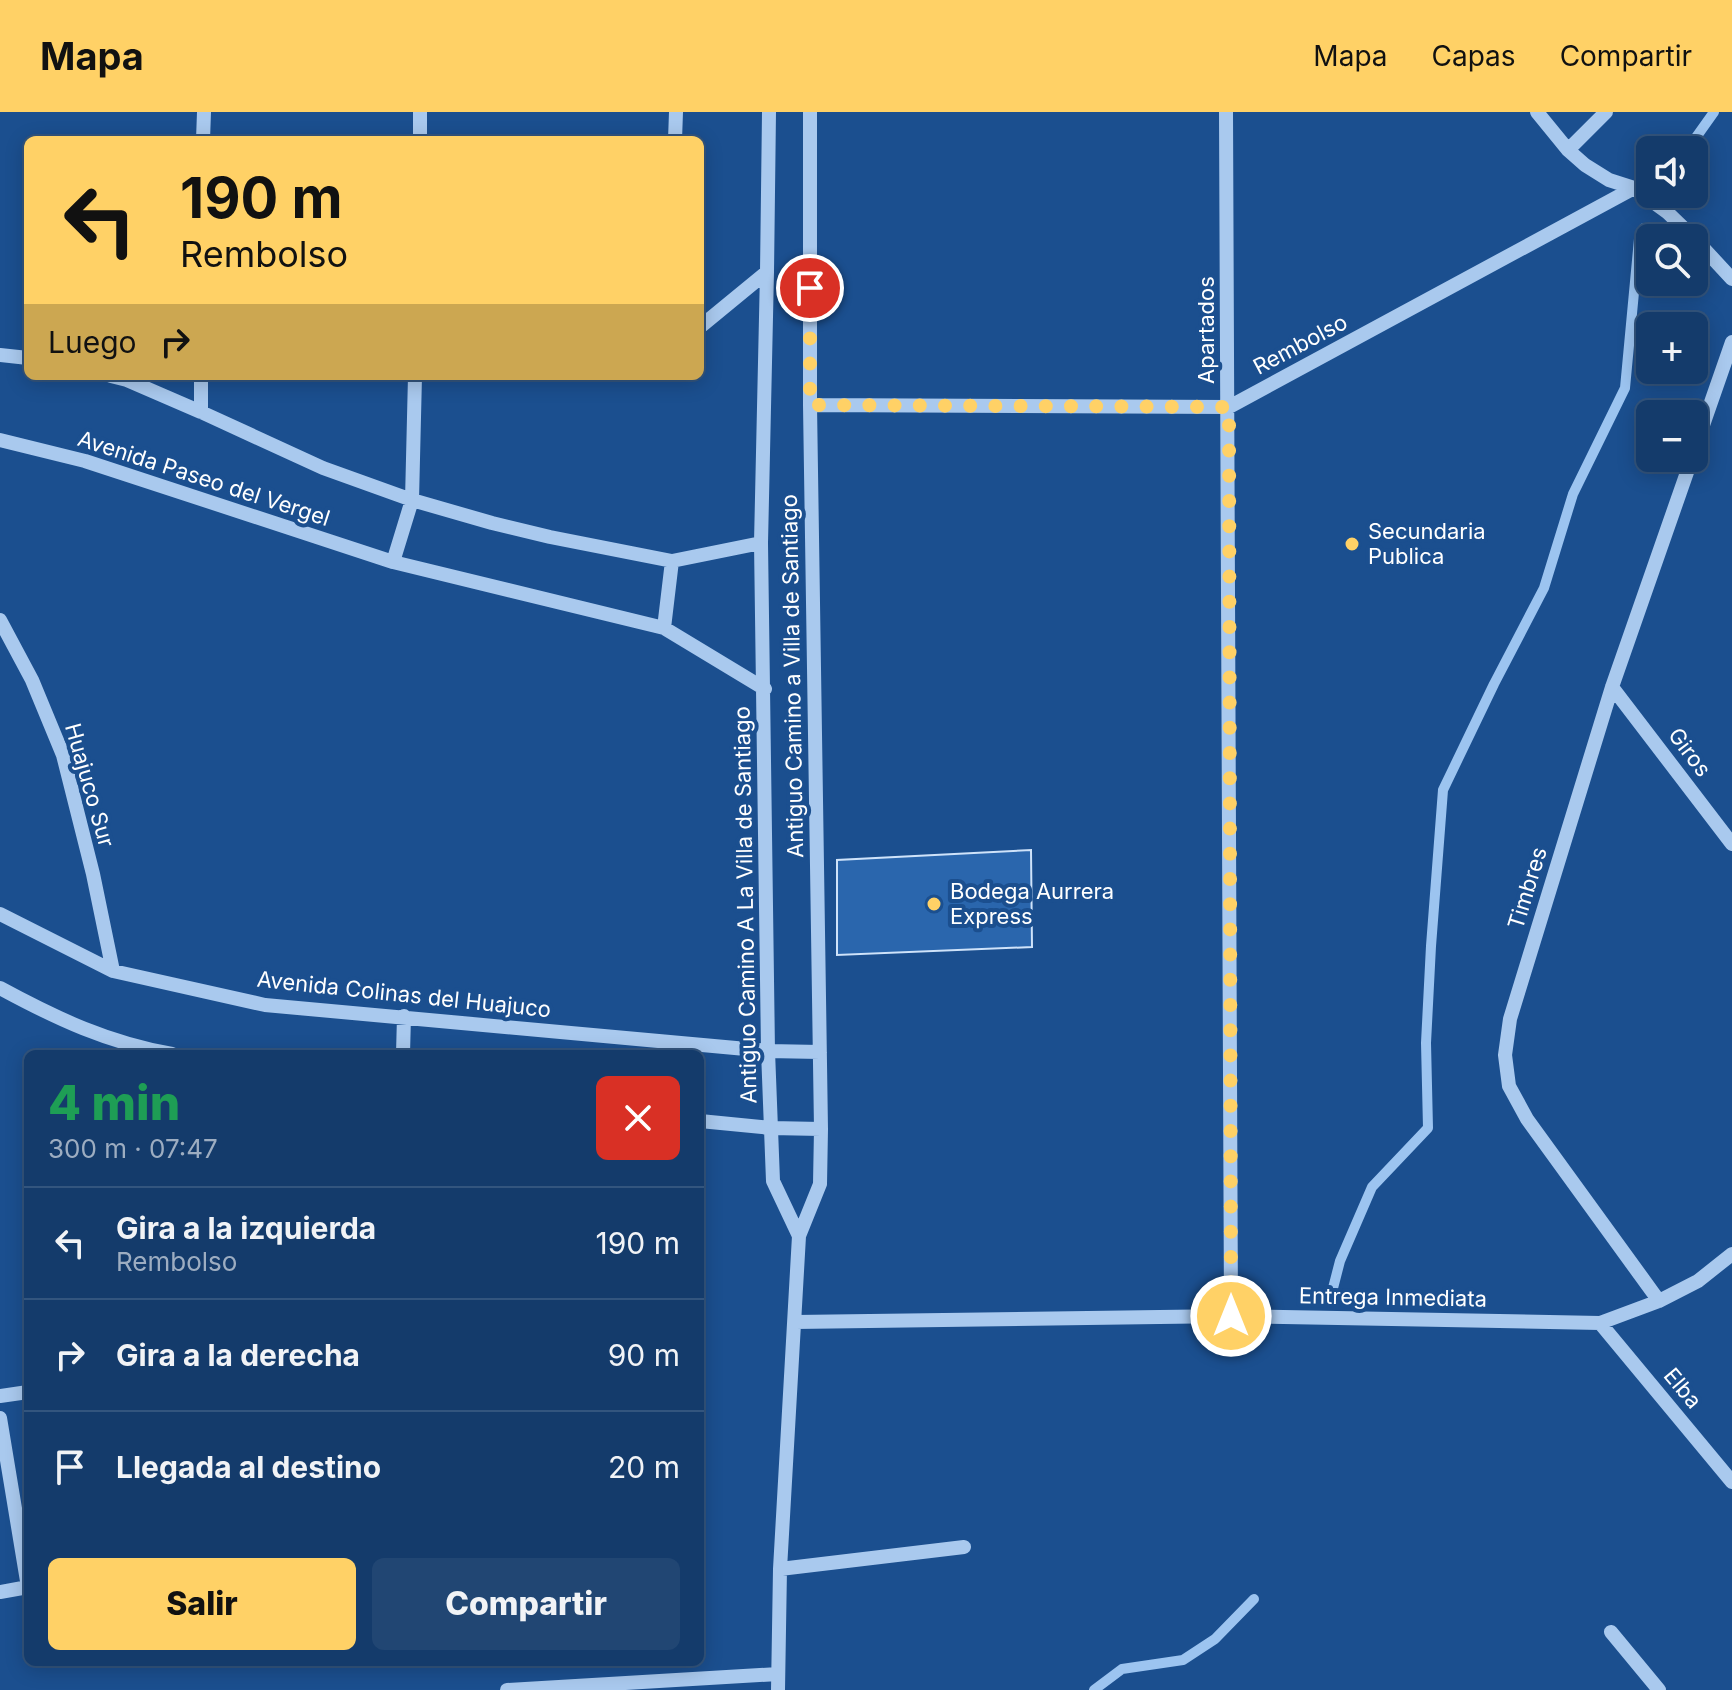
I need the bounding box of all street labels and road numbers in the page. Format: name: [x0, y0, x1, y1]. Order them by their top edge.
street label: Apartados: [1193, 276, 1219, 384]
street label: Rembolso: [1249, 308, 1351, 380]
street label: Avenida Paseo del Vergel: [75, 425, 333, 531]
street label: Antiguo Camino a Villa de Santiago: [776, 494, 808, 858]
street label: Antiguo Camino A La Villa de Santiago: [729, 706, 761, 1104]
street label: Huajuco Sur: [60, 720, 120, 850]
street label: Giros: [1663, 722, 1717, 782]
street label: Timbres: [1502, 844, 1552, 932]
street label: Avenida Colinas del Huajuco: [256, 966, 552, 1022]
street label: Entrega Inmediata: [1299, 1282, 1487, 1312]
street label: Elba: [1659, 1363, 1707, 1413]

